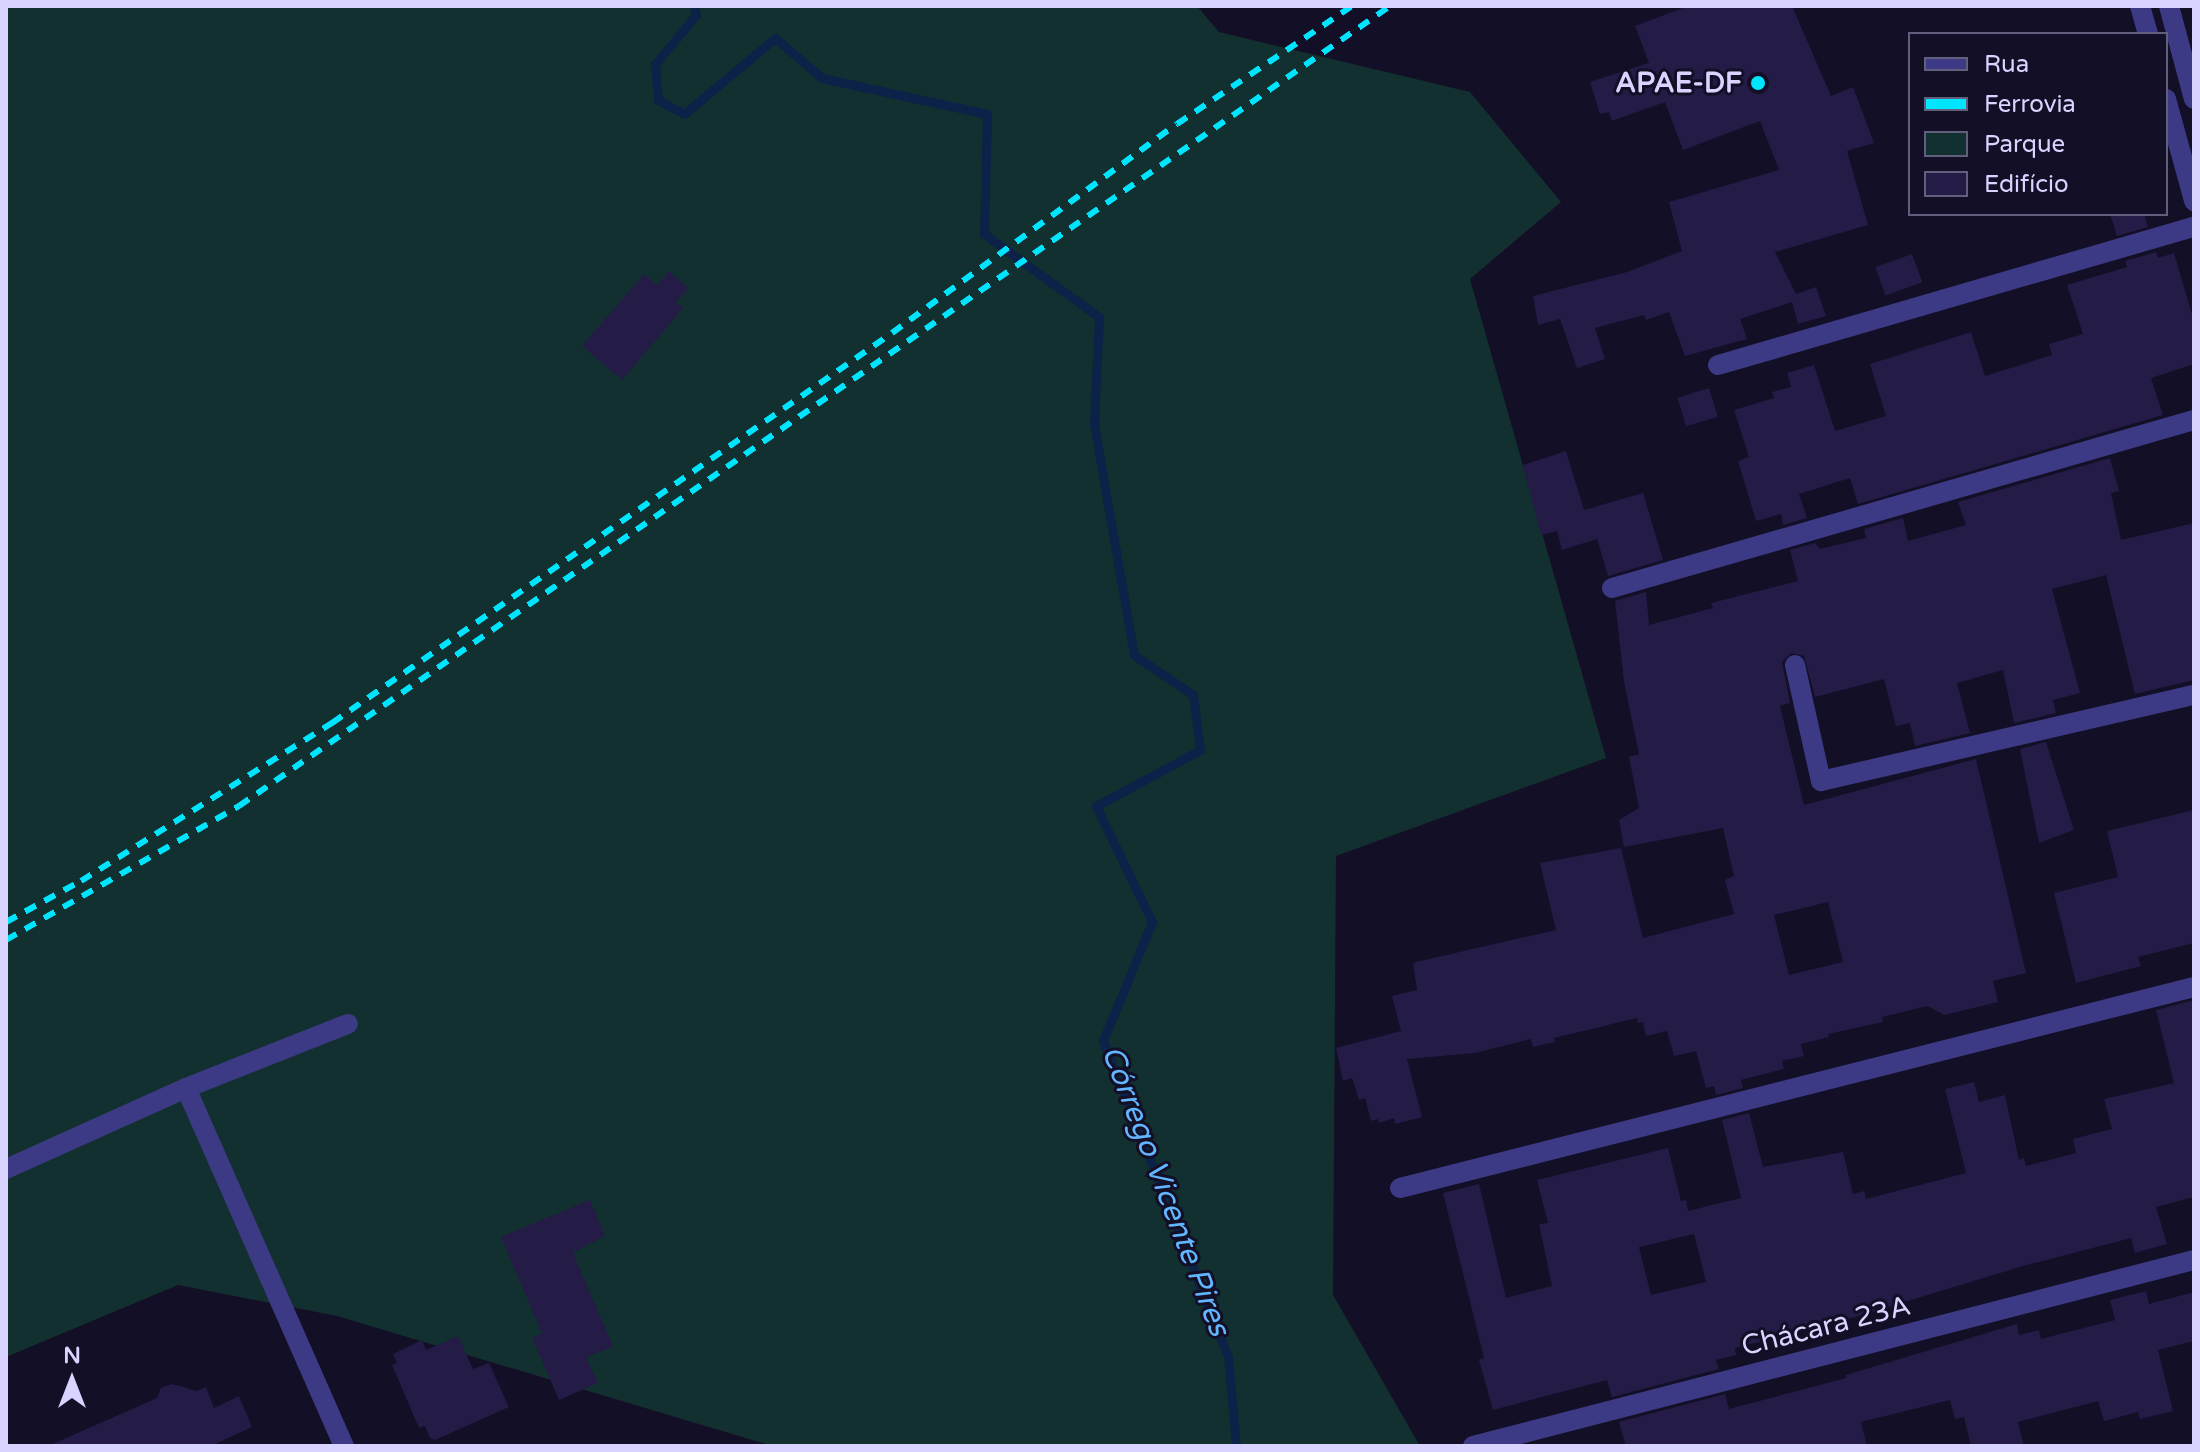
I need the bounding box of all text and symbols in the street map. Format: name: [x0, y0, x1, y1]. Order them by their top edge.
legend: [1908, 32, 2168, 216]
text: Rua: [1984, 50, 2029, 79]
place label: APAE-DF: [1615, 66, 1742, 100]
marker: APAE-DF: [1749, 74, 1767, 92]
text: Ferrovia: [1984, 90, 2076, 119]
text: Parque: [1984, 130, 2065, 159]
text: Edifício: [1984, 170, 2069, 199]
water label: Córrego Vicente Pires: [1093, 1041, 1237, 1341]
street label: Chácara 23A: [1738, 1289, 1914, 1363]
north arrow: [32, 1340, 112, 1420]
text: N: [63, 1343, 81, 1369]

